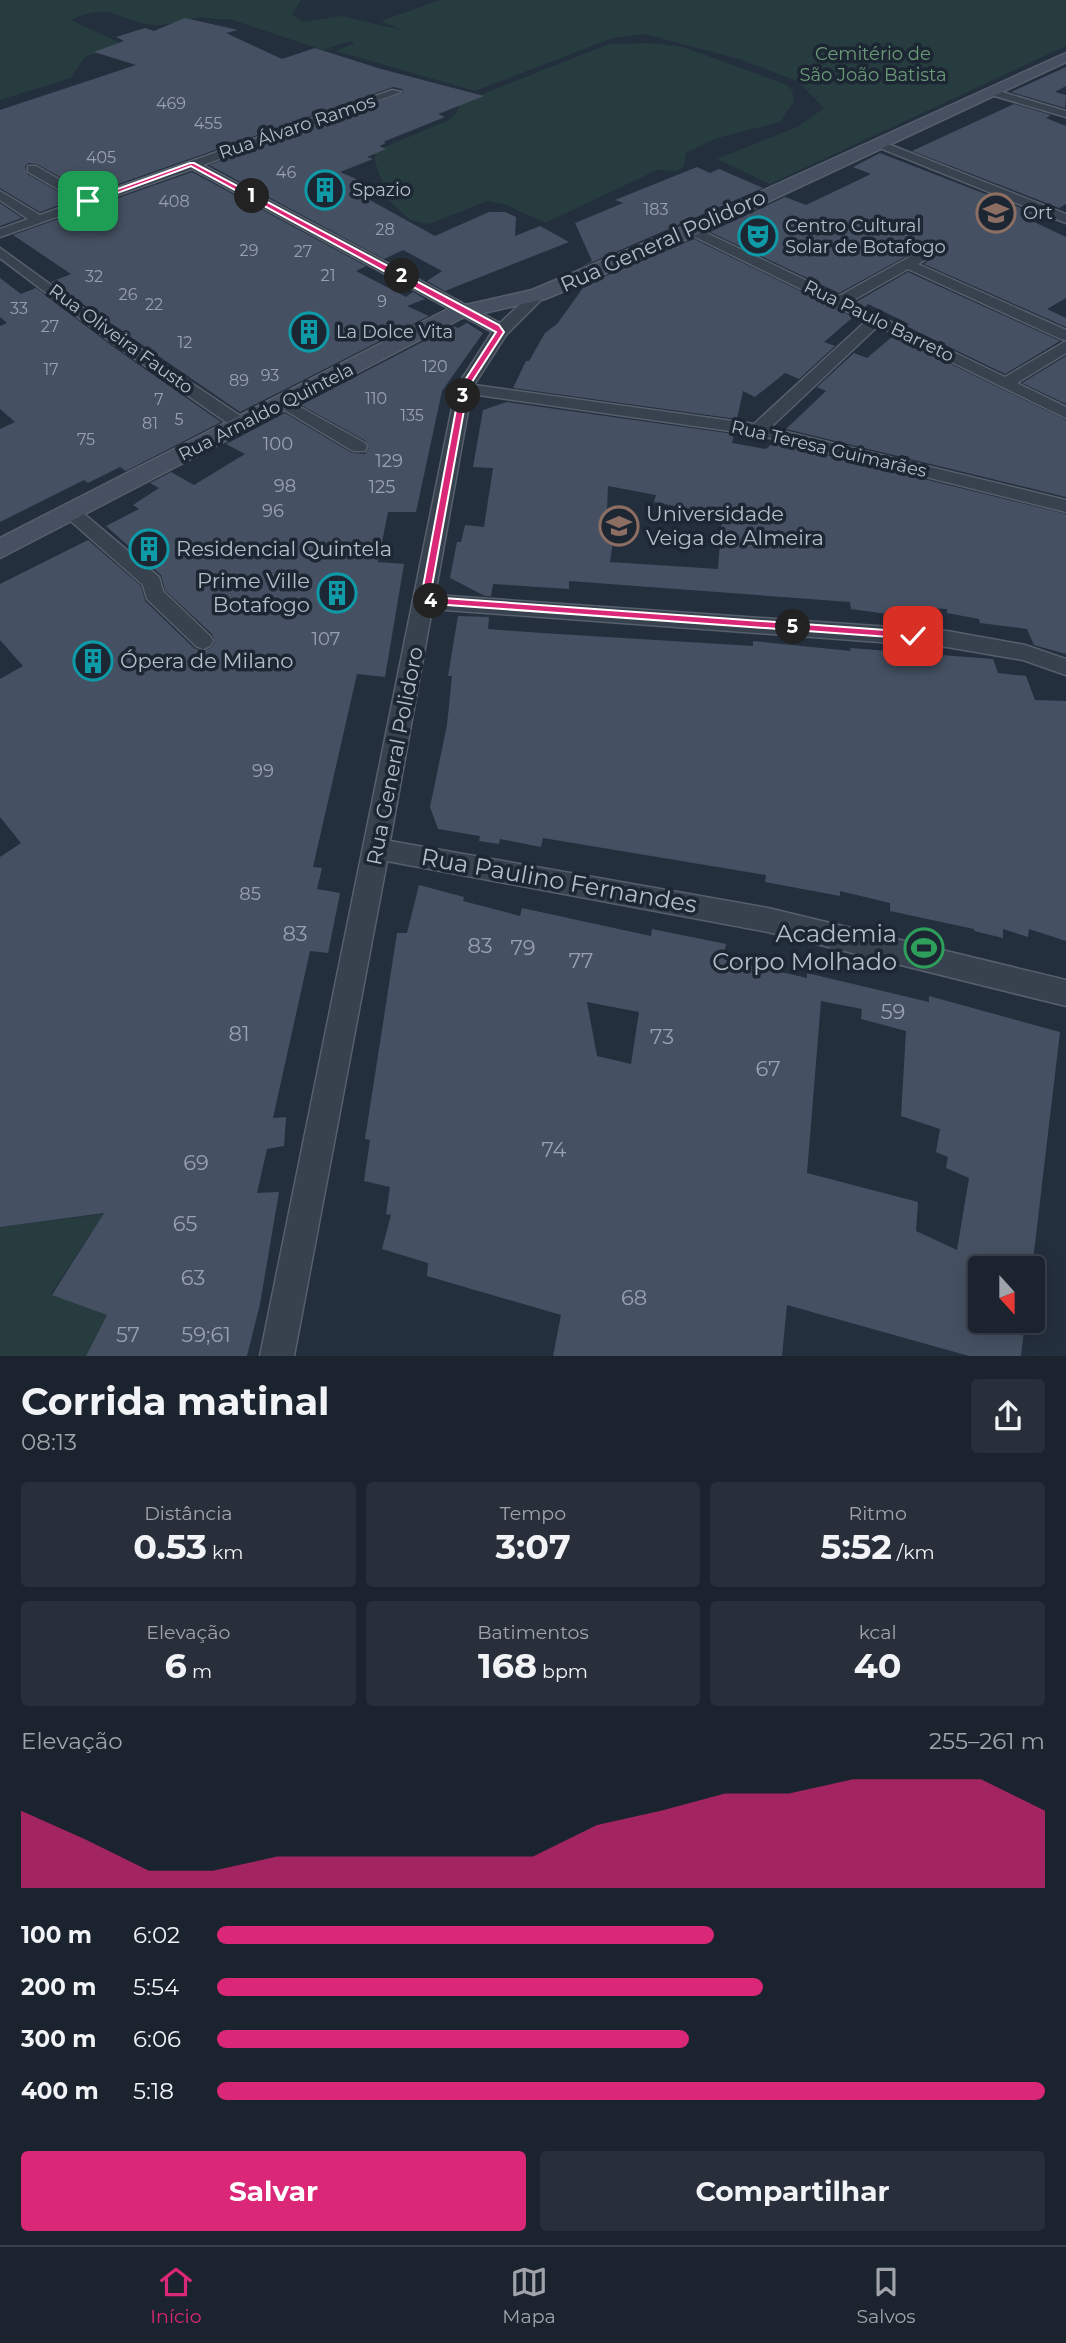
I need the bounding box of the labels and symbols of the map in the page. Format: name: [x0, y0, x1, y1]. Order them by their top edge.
park label: Cemitério de São João Batista: [799, 43, 947, 86]
street label: Rua Álvaro Ramos: [216, 90, 378, 164]
house number: 469: [156, 94, 186, 113]
house number: 455: [194, 114, 222, 133]
house number: 405: [86, 148, 116, 167]
house number: 46: [276, 163, 296, 182]
building icon: Spazio: [304, 169, 346, 211]
pin: [58, 171, 118, 231]
pin: 1: [234, 178, 270, 214]
place label: Spazio: [352, 179, 411, 201]
street label: Rua General Polidoro: [556, 184, 769, 297]
house number: 408: [158, 192, 190, 211]
school or university icon: Ort: [975, 192, 1017, 234]
house number: 183: [643, 200, 669, 219]
place label: Ort: [1023, 202, 1053, 224]
theatre icon: Centro Cultural Solar de Botafogo: [737, 215, 779, 257]
place label: Centro Cultural Solar de Botafogo: [785, 215, 946, 258]
house number: 28: [375, 220, 395, 239]
house number: 29: [240, 241, 258, 260]
house number: 27: [294, 242, 312, 261]
pin: 2: [384, 258, 420, 294]
house number: 21: [321, 266, 335, 285]
house number: 32: [85, 267, 103, 286]
street label: Rua Paulo Barreto: [800, 275, 958, 367]
street label: Rua Oliveira Fausto: [45, 279, 197, 399]
house number: 26: [119, 285, 138, 304]
house number: 9: [377, 292, 387, 311]
house number: 22: [145, 295, 163, 314]
house number: 33: [10, 299, 28, 318]
building icon: La Dolce Vita: [288, 311, 330, 353]
house number: 27: [41, 317, 59, 336]
place label: La Dolce Vita: [336, 321, 453, 343]
house number: 12: [178, 333, 192, 352]
house number: 120: [422, 357, 448, 376]
street label: Rua Arnaldo Quintela: [175, 358, 357, 466]
house number: 17: [43, 360, 59, 379]
house number: 93: [261, 366, 279, 385]
house number: 89: [229, 371, 249, 390]
pin: 3: [446, 378, 480, 414]
house number: 110: [365, 389, 387, 408]
house number: 7: [154, 390, 164, 409]
house number: 135: [400, 406, 424, 425]
house number: 5: [174, 410, 184, 429]
house number: 81: [142, 414, 158, 433]
street label: Rua Teresa Guimarães: [729, 416, 929, 482]
house number: 75: [77, 430, 95, 449]
house number: 100: [263, 433, 293, 455]
house number: 129: [375, 450, 403, 472]
house number: 98: [274, 475, 296, 497]
house number: 125: [369, 476, 395, 498]
house number: 96: [262, 500, 284, 522]
place label: Universidade Veiga de Almeira: [646, 501, 824, 550]
school or university icon: Universidade Veiga de Almeira: [598, 505, 640, 547]
building icon: Residencial Quintela: [128, 528, 170, 570]
place label: Residencial Quintela: [176, 536, 392, 561]
place label: Prime Ville Botafogo: [197, 568, 310, 617]
building icon: Prime Ville Botafogo: [316, 572, 358, 614]
pin: 4: [414, 584, 448, 618]
pin: [883, 606, 943, 666]
pin: 5: [776, 610, 810, 644]
house number: 107: [312, 628, 340, 650]
building icon: Ópera de Milano: [72, 640, 114, 682]
street label: Rua General Polidoro: [361, 645, 428, 867]
place label: Ópera de Milano: [120, 648, 294, 673]
house number: 99: [252, 760, 274, 782]
street label: Rua Paulino Fernandes: [419, 842, 699, 919]
house number: 85: [239, 883, 261, 905]
place label: Academia Corpo Molhado: [712, 919, 897, 976]
house number: 83: [282, 921, 308, 946]
sports icon: Academia Corpo Molhado: [903, 927, 945, 969]
house number: 83: [467, 933, 493, 958]
house number: 79: [510, 935, 536, 960]
house number: 77: [569, 948, 593, 973]
house number: 59: [881, 999, 905, 1024]
house number: 81: [229, 1021, 249, 1046]
house number: 73: [650, 1024, 674, 1049]
house number: 67: [756, 1056, 781, 1081]
house number: 74: [542, 1137, 567, 1162]
house number: 69: [183, 1150, 209, 1175]
house number: 65: [173, 1211, 197, 1236]
north arrow: [968, 1256, 1045, 1334]
house number: 63: [181, 1265, 205, 1290]
house number: 68: [621, 1285, 647, 1310]
house number: 57: [116, 1322, 140, 1347]
house number: 59;61: [181, 1322, 231, 1347]

